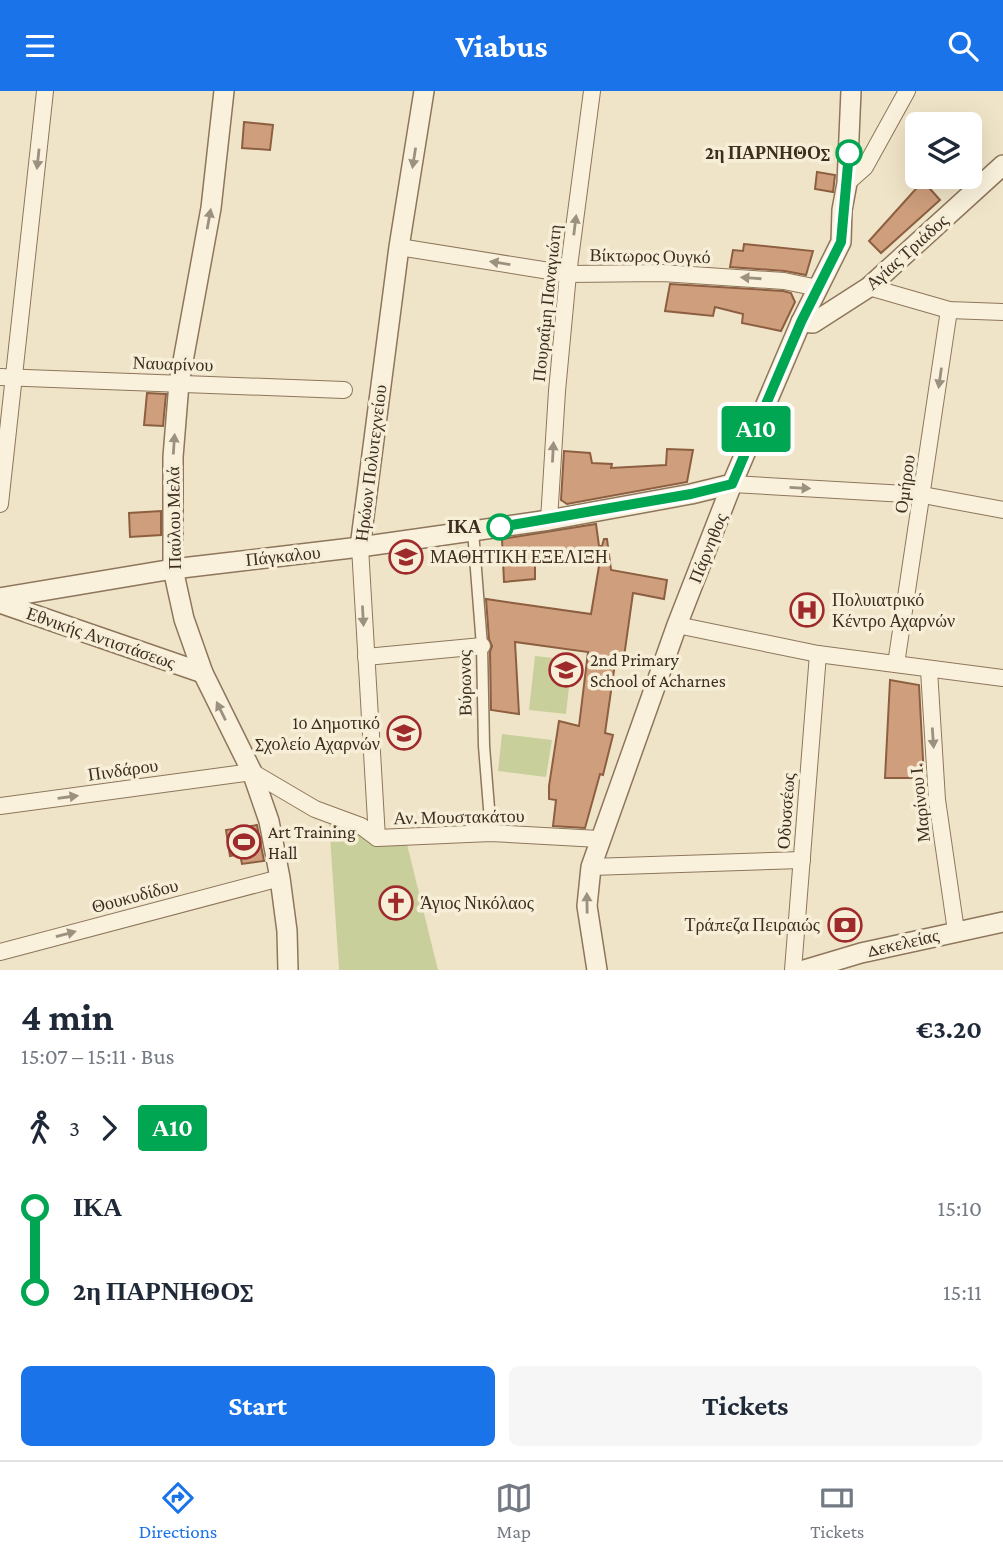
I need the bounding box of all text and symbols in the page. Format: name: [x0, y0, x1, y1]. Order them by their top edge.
icon: menu: [21, 27, 59, 65]
icon: search: [944, 27, 982, 65]
text: Viabus: [456, 28, 547, 64]
map controls: [905, 112, 982, 189]
button: layers: [905, 112, 982, 189]
marker: 2η ΠΑΡΝΗΘΟΣ: [836, 140, 862, 166]
place label: 2η ΠΑΡΝΗΘΟΣ: [705, 143, 830, 163]
one-way arrow: [408, 147, 419, 169]
one-way arrow: [32, 148, 43, 170]
one-way arrow: [204, 208, 215, 230]
street label: Αγίας Τριάδος: [862, 210, 952, 294]
one-way arrow: [569, 214, 580, 236]
street label: Πουραΐμη Παναγιώτη: [529, 223, 565, 383]
street label: Βίκτωρος Ουγκό: [589, 245, 711, 267]
one-way arrow: [489, 257, 511, 268]
one-way arrow: [739, 272, 761, 283]
street label: Ναυαρίνου: [132, 353, 214, 375]
one-way arrow: [934, 367, 945, 389]
street label: Ηρώων Πολυτεχνείου: [351, 383, 391, 543]
line badge: Α10: [716, 406, 796, 452]
text: Α10: [736, 415, 776, 442]
one-way arrow: [169, 432, 180, 454]
one-way arrow: [548, 441, 559, 463]
street label: Ομήρου: [891, 453, 919, 515]
street label: Παύλου Μελά: [163, 466, 185, 570]
one-way arrow: [789, 483, 811, 494]
street label: Πάρνηθος: [685, 510, 731, 586]
marker: ΙΚΑ: [487, 514, 513, 540]
place label: ΙΚΑ: [447, 517, 481, 537]
school or university icon: ΜΑΘΗΤΙΚΗ ΕΞΕΛΙΞΗ: [387, 538, 425, 576]
street label: Πάγκαλου: [244, 542, 322, 570]
place label: ΜΑΘΗΤΙΚΗ ΕΞΕΛΙΞΗ: [430, 547, 608, 567]
place label: Πολυιατρικό Κέντρο Αχαρνών: [832, 590, 955, 631]
hospital icon: Πολυιατρικό Κέντρο Αχαρνών: [788, 591, 826, 629]
street label: Εθνικής Αντιστάσεως: [24, 603, 178, 673]
one-way arrow: [358, 605, 369, 627]
street label: Βύρωνος: [454, 650, 476, 716]
place label: 2nd Primary School of Acharnes: [590, 650, 726, 691]
school or university icon: 2nd Primary School of Acharnes: [547, 651, 585, 689]
one-way arrow: [216, 701, 227, 721]
place label: 1ο Δημοτικό Σχολείο Αχαρνών: [255, 713, 380, 754]
school or university icon: 1ο Δημοτικό Σχολείο Αχαρνών: [385, 714, 423, 752]
one-way arrow: [928, 727, 939, 749]
street label: Πινδάρου: [87, 755, 160, 785]
street label: Μαρίνου Ι.: [906, 763, 934, 843]
street label: Οδυσσέως: [773, 772, 799, 850]
one-way arrow: [57, 791, 79, 802]
street label: Αν. Μουστακάτου: [393, 806, 525, 828]
place label: Art Training Hall: [268, 822, 356, 863]
sports icon: Art Training Hall: [225, 823, 263, 861]
street label: Θουκυδίδου: [90, 875, 180, 917]
church icon: Άγιος Νικόλαος: [377, 884, 415, 922]
one-way arrow: [582, 891, 593, 913]
place label: Άγιος Νικόλαος: [420, 893, 534, 913]
bank icon: Τράπεζα Πειραιώς: [826, 906, 864, 944]
place label: Τράπεζα Πειραιώς: [685, 915, 820, 935]
street label: Δεκελείας: [865, 925, 941, 961]
one-way arrow: [56, 929, 77, 939]
text: 4 min: [21, 996, 114, 1038]
text: €3.20: [916, 1015, 982, 1044]
text: 15:07 – 15:11 · Bus: [21, 1043, 175, 1069]
icon: walk: [21, 1109, 59, 1147]
icon: forward: [90, 1109, 128, 1147]
text: Α10: [152, 1114, 193, 1141]
text: 3: [69, 1115, 80, 1141]
text: ΙΚΑ: [73, 1193, 122, 1222]
text: 15:10: [938, 1195, 982, 1221]
text: 2η ΠΑΡΝΗΘΟΣ: [73, 1277, 253, 1306]
text: 15:11: [943, 1279, 982, 1305]
button: Start: [21, 1366, 495, 1446]
button: Tickets: [509, 1366, 982, 1446]
tab: Directions: [139, 1479, 217, 1542]
tab: Map: [495, 1479, 533, 1542]
tab: Tickets: [810, 1479, 864, 1542]

